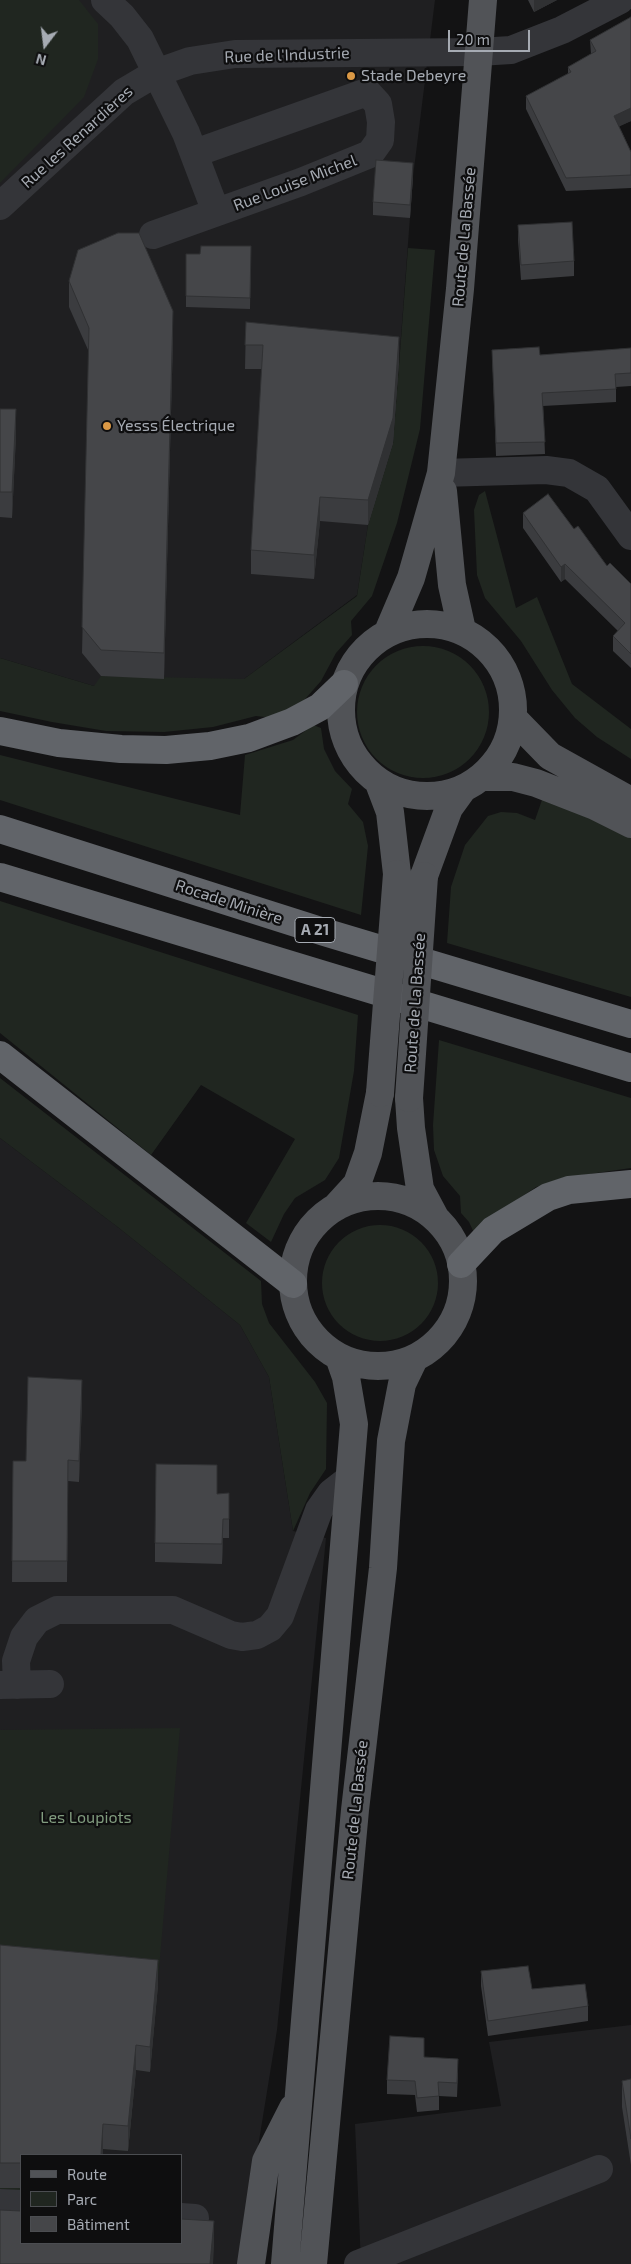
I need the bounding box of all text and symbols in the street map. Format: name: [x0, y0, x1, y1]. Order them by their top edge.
north arrow: [20, 20, 70, 70]
scale bar: [451, 20, 534, 52]
text: 20 m: [456, 30, 490, 48]
street label: Rue de l'Industrie: [224, 43, 350, 67]
text: N: [34, 50, 48, 69]
place label: Stade Debeyre: [361, 66, 466, 86]
marker: Stade Debeyre: [345, 70, 357, 82]
street label: Rue les Renardières: [17, 82, 137, 192]
street label: Rue Louise Michel: [231, 151, 359, 215]
street label: Route de La Bassée: [448, 166, 480, 308]
place label: Yesss Électrique: [117, 416, 235, 436]
marker: Yesss Électrique: [101, 420, 113, 432]
street label: Rocade Minière: [173, 876, 285, 928]
road number: A 21: [295, 918, 335, 942]
street label: Route de La Bassée: [401, 932, 429, 1074]
street label: Route de La Bassée: [338, 1739, 372, 1881]
park label: Les Loupiots: [40, 1808, 132, 1828]
legend: [20, 2154, 182, 2244]
text: Route: [67, 2165, 107, 2183]
text: Parc: [67, 2190, 97, 2208]
text: Bâtiment: [67, 2215, 130, 2233]

